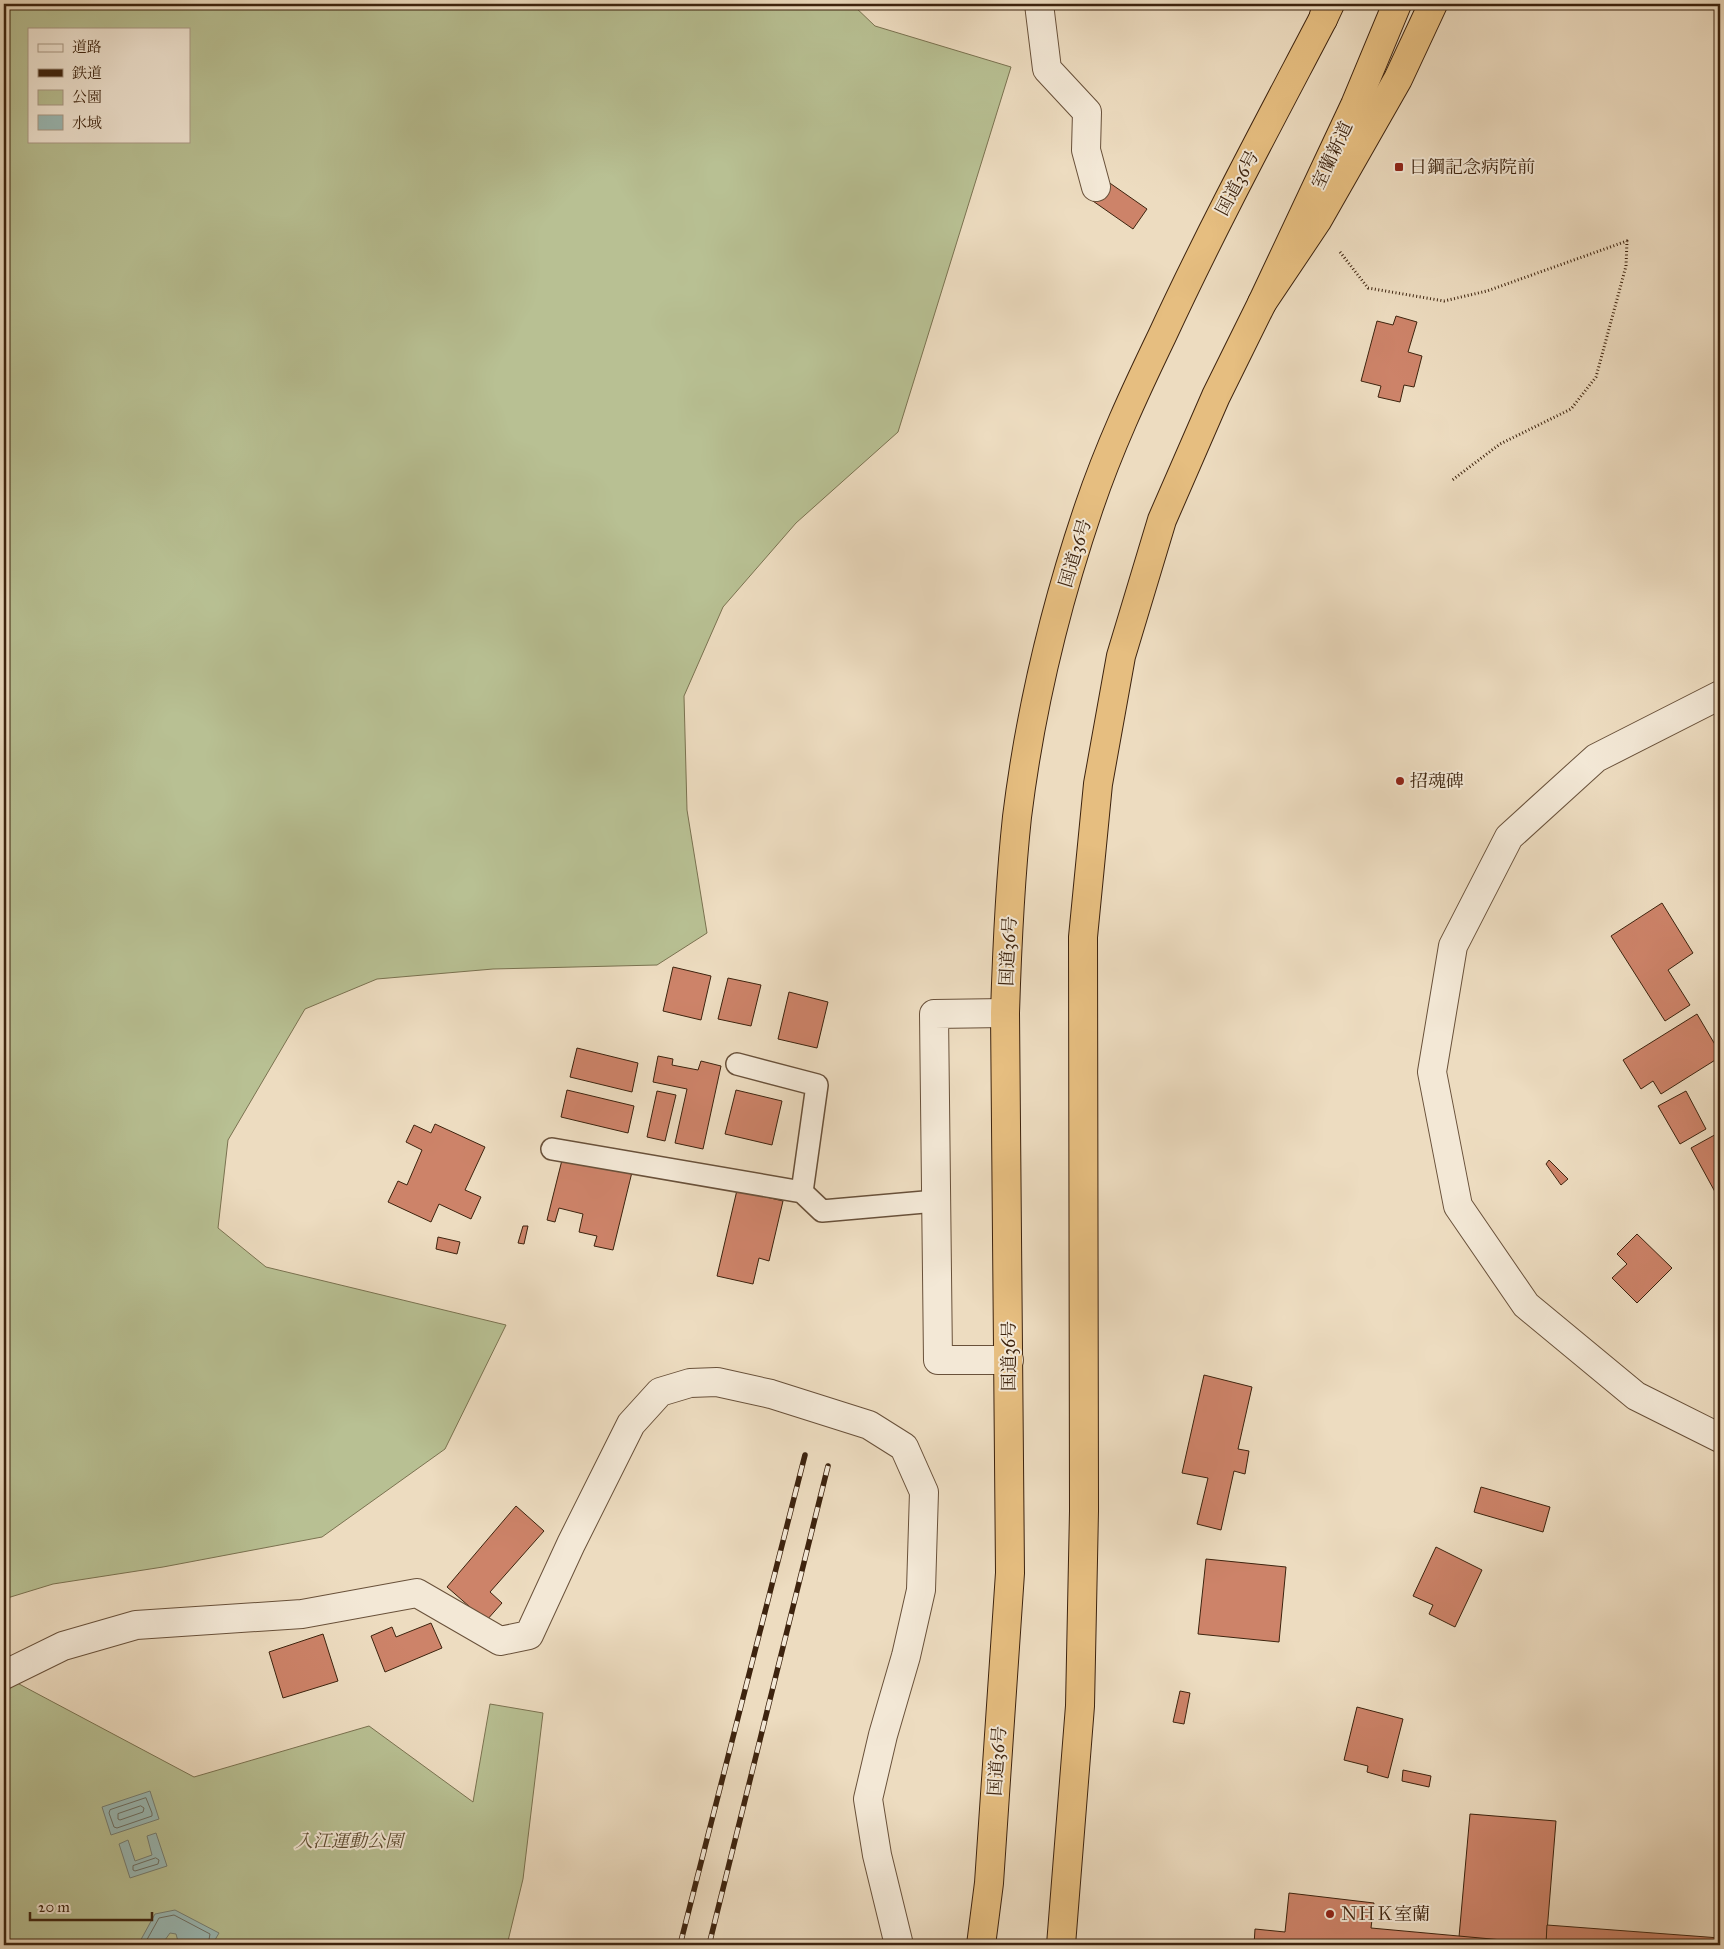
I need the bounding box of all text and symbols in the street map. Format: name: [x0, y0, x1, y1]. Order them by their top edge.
legend: [28, 28, 190, 142]
text: 道路: [72, 38, 102, 56]
text: 鉄道: [72, 64, 102, 82]
text: 公園: [72, 88, 102, 106]
text: 水域: [72, 114, 102, 132]
street label: 室蘭新道: [1307, 118, 1357, 192]
street label: 国道36号: [1211, 147, 1263, 219]
place label: 日鋼記念病院前: [1409, 156, 1535, 178]
marker: 日鋼記念病院前: [1393, 161, 1405, 173]
street label: 国道36号: [1054, 516, 1096, 590]
place label: 招魂碑: [1410, 770, 1464, 792]
marker: 招魂碑: [1394, 775, 1406, 787]
street label: 国道36号: [995, 915, 1021, 987]
street label: 国道36号: [998, 1321, 1020, 1391]
street label: 国道36号: [984, 1725, 1010, 1797]
park label: 入江運動公園: [295, 1830, 406, 1852]
scale bar: [30, 1889, 152, 1921]
text: 20 m: [38, 1898, 70, 1916]
place label: ＮＨＫ室蘭: [1340, 1903, 1430, 1925]
marker: ＮＨＫ室蘭: [1324, 1908, 1336, 1920]

